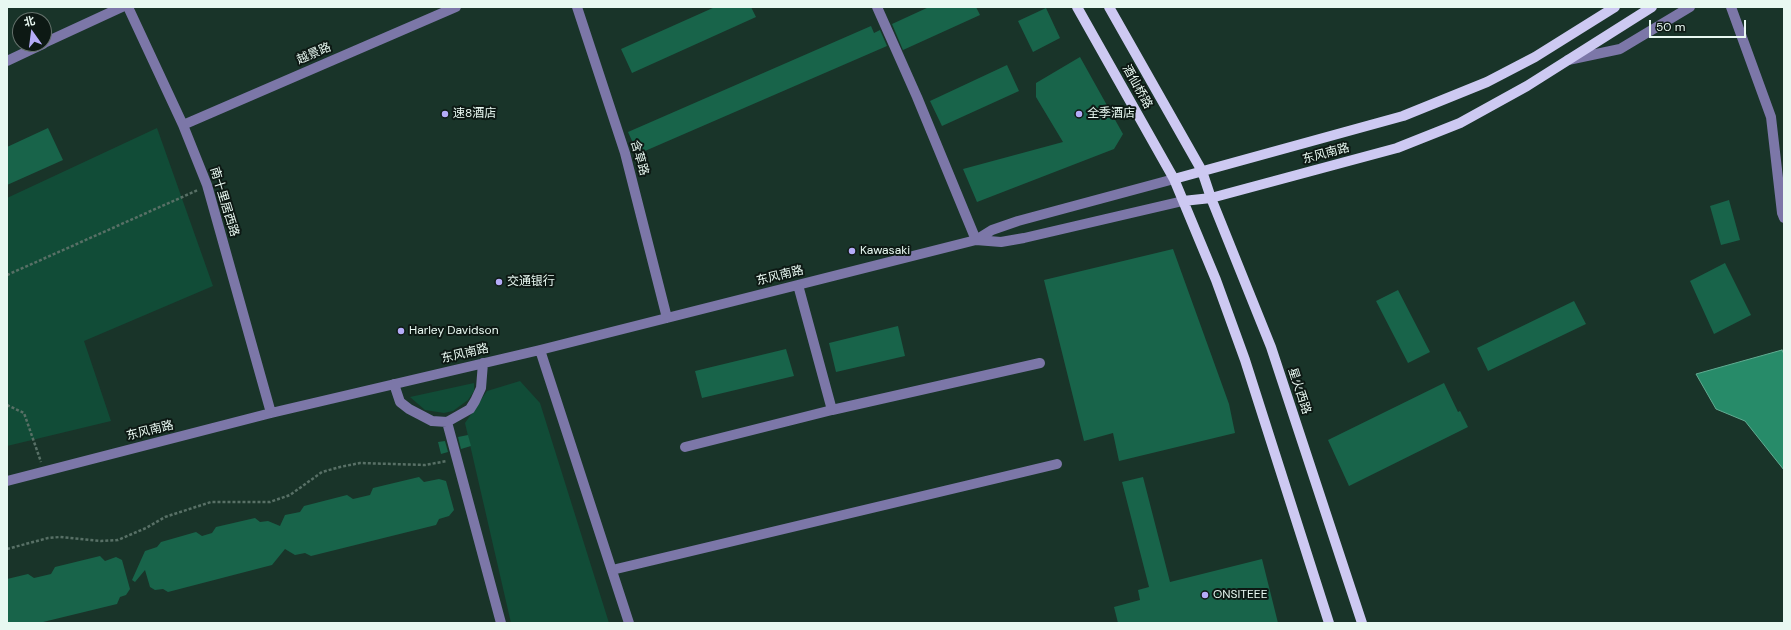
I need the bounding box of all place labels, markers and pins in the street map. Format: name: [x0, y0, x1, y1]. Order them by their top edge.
place label: 速8酒店: [453, 107, 496, 121]
place label: 全季酒店: [1087, 107, 1135, 121]
marker: 速8酒店: [440, 109, 450, 119]
marker: 全季酒店: [1074, 109, 1084, 119]
place label: Kawasaki: [860, 244, 910, 258]
marker: Kawasaki: [847, 246, 857, 256]
place label: 交通银行: [507, 275, 555, 289]
marker: 交通银行: [494, 277, 504, 287]
place label: Harley Davidson: [409, 324, 499, 338]
marker: Harley Davidson: [396, 326, 406, 336]
place label: ONSITEEE: [1213, 588, 1267, 602]
marker: ONSITEEE: [1200, 590, 1210, 600]

